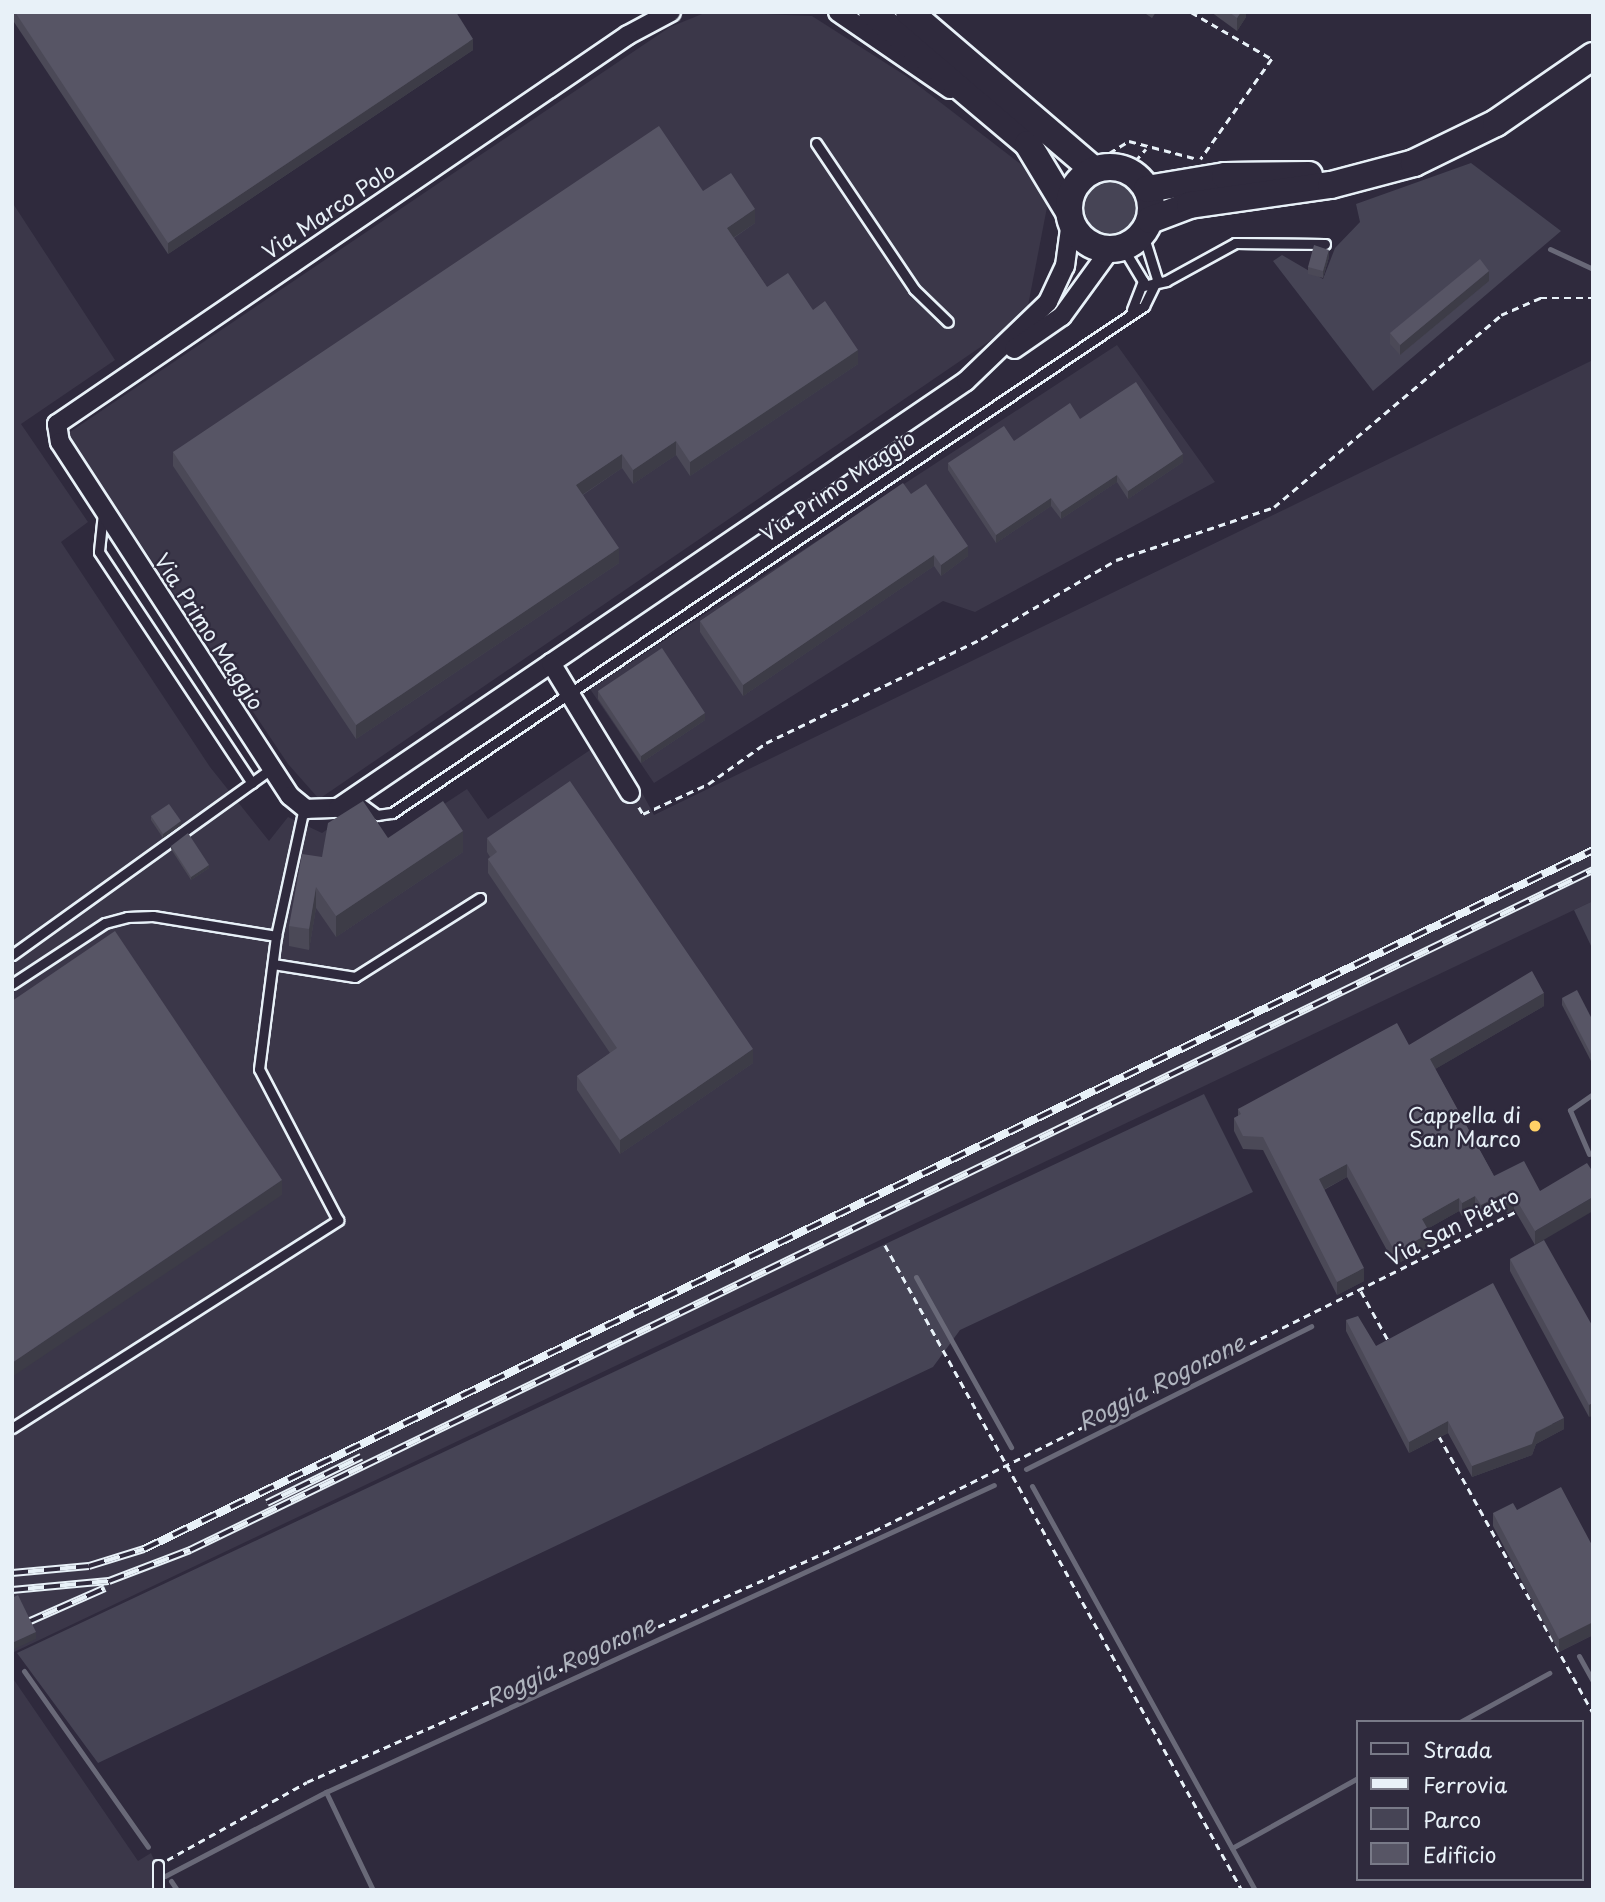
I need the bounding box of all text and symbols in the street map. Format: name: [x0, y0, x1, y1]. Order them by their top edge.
street label: Via Marco Polo: [257, 157, 399, 263]
street label: Via Primo Maggio: [755, 424, 919, 546]
street label: Via Primo Maggio: [150, 548, 270, 714]
place label: Cappella di San Marco: [1408, 1101, 1521, 1151]
marker: Cappella di San Marco: [1527, 1118, 1543, 1134]
street label: Via San Pietro: [1382, 1182, 1522, 1270]
water label: Roggia Rogorone: [1072, 1328, 1250, 1436]
water label: Roggia Rogorone: [480, 1609, 660, 1713]
legend: [1356, 1720, 1584, 1881]
text: Strada: [1423, 1733, 1492, 1765]
text: Ferrovia: [1423, 1768, 1507, 1800]
text: Parco: [1423, 1803, 1481, 1835]
text: Edificio: [1423, 1838, 1496, 1870]

